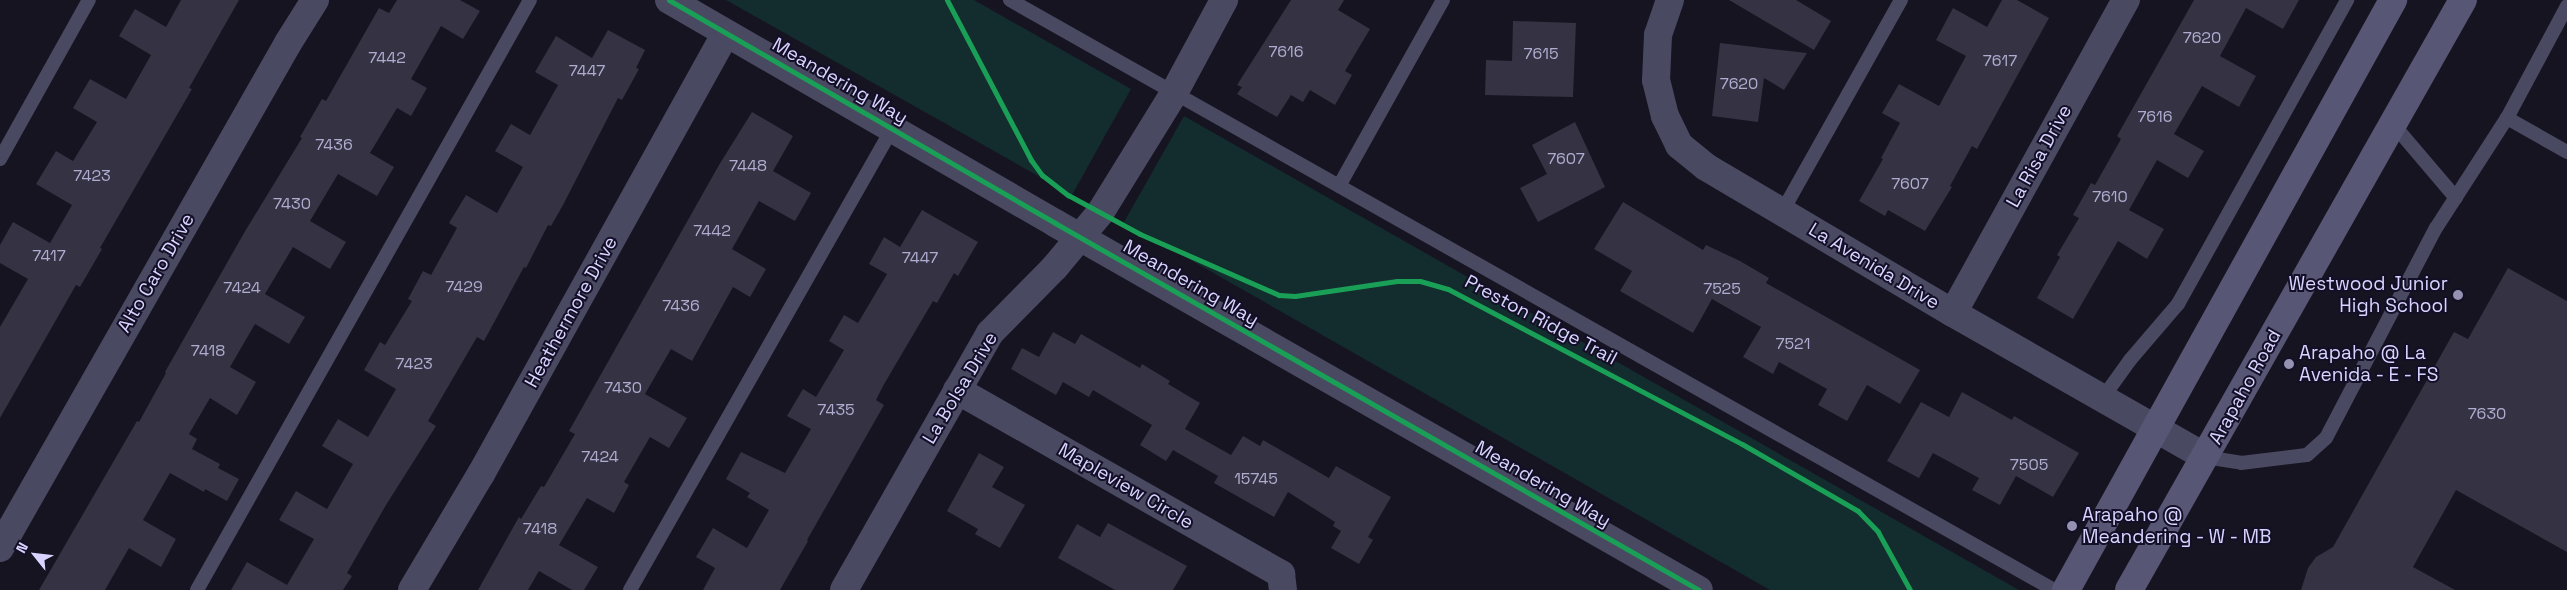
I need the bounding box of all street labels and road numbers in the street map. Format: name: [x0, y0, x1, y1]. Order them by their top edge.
street label: Meandering Way: [768, 33, 912, 129]
street label: La Risa Drive: [2001, 101, 2077, 211]
street label: Alto Caro Drive: [113, 209, 199, 337]
street label: La Avenida Drive: [1804, 218, 1944, 314]
street label: Heathermore Drive: [520, 232, 622, 392]
street label: Meandering Way: [1119, 235, 1263, 331]
street label: Preston Ridge Trail: [1461, 270, 1621, 370]
street label: Arapaho Road: [2204, 326, 2286, 448]
street label: La Bolsa Drive: [918, 328, 1002, 448]
street label: Meandering Way: [1471, 436, 1615, 532]
street label: Mapleview Circle: [1054, 438, 1198, 534]

